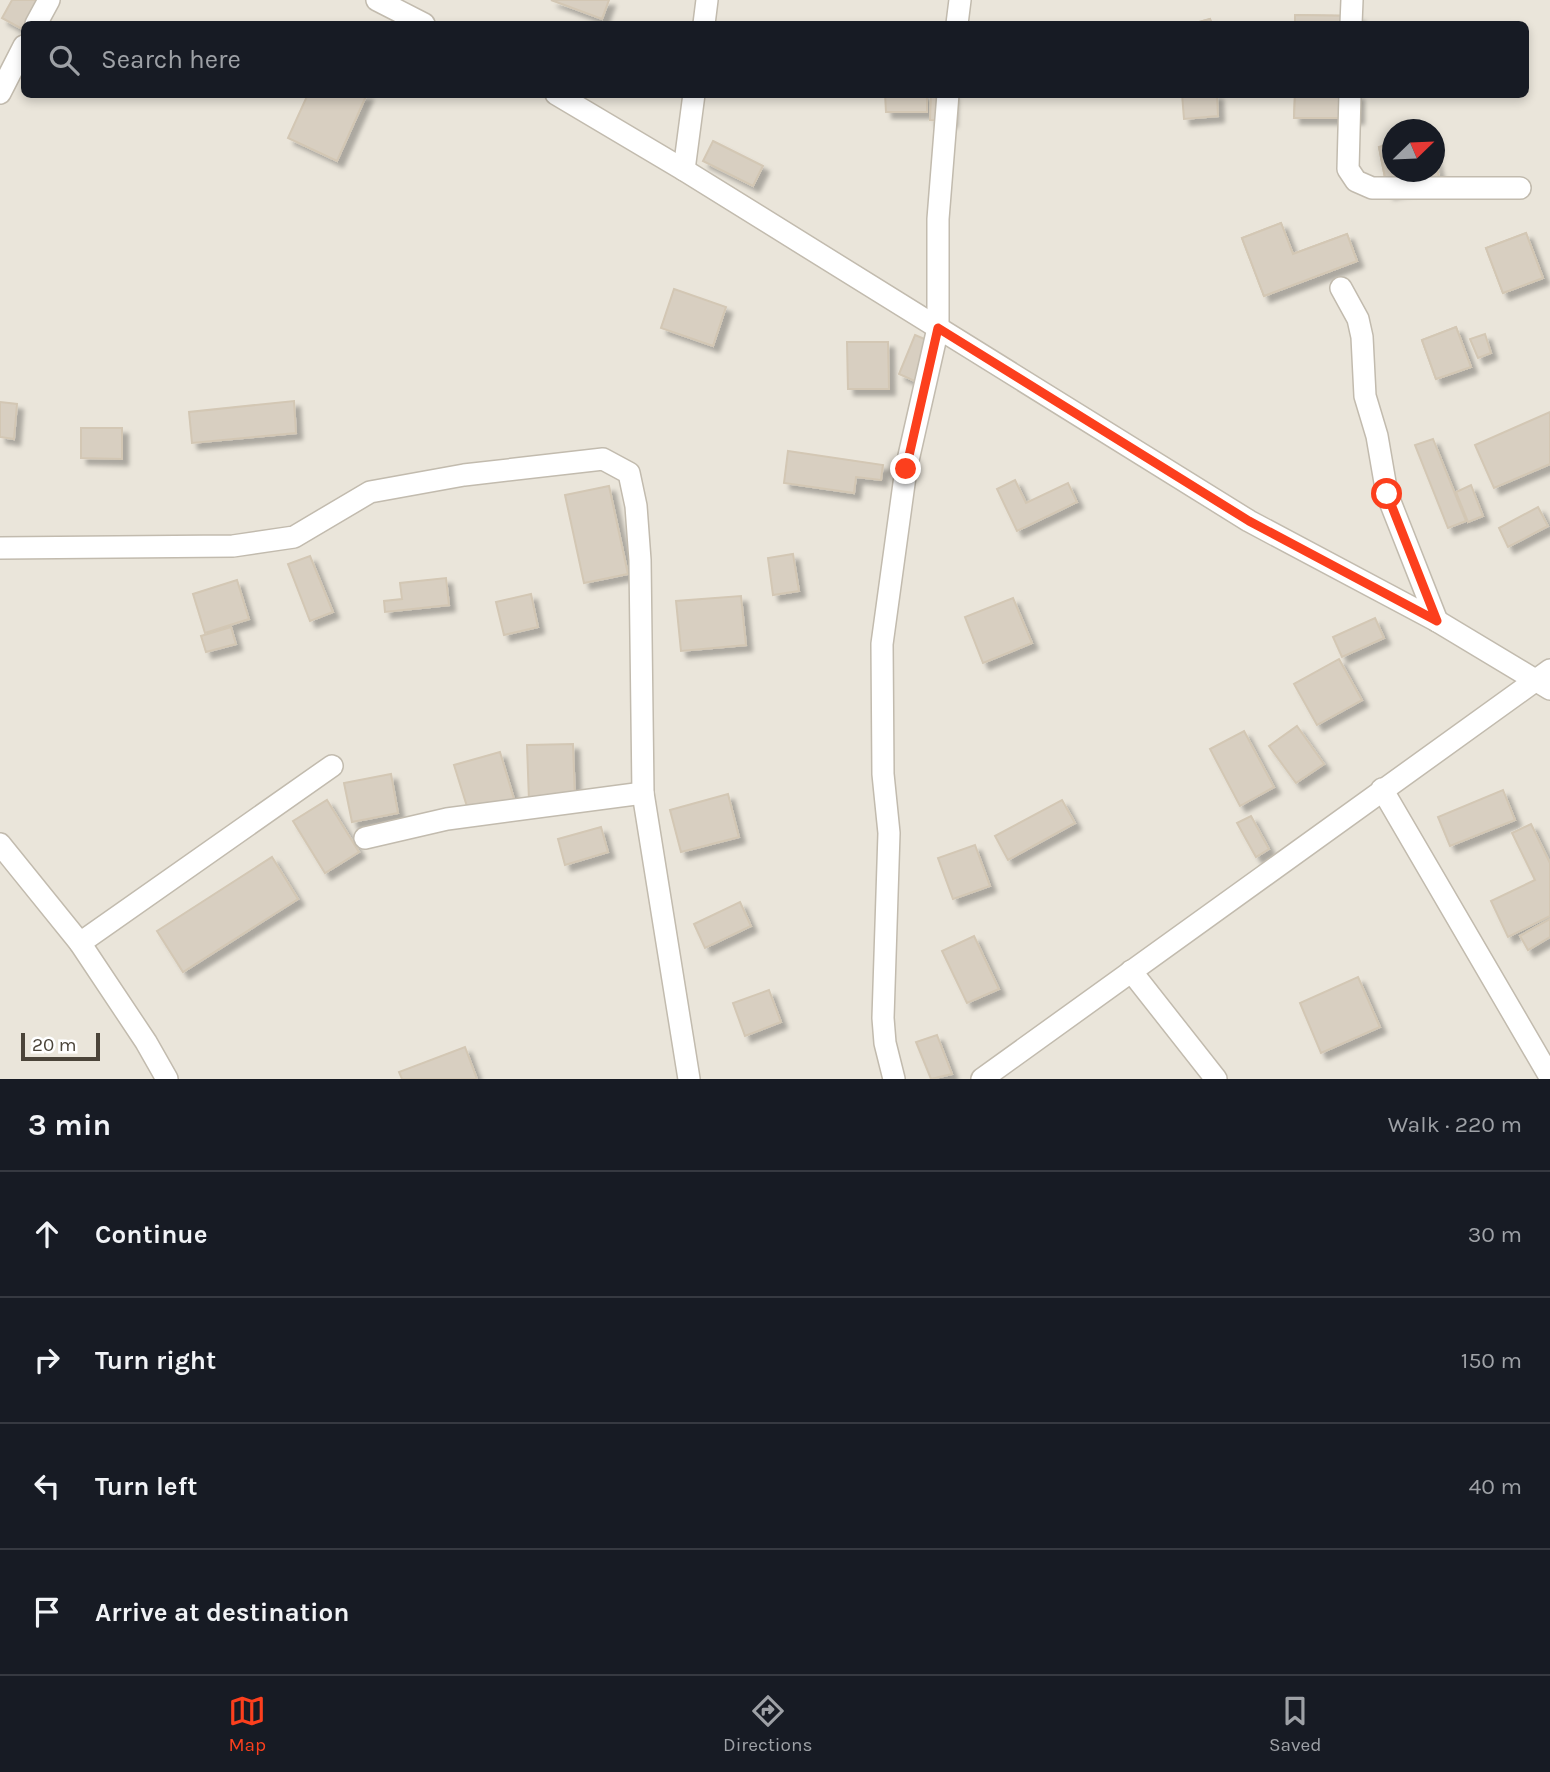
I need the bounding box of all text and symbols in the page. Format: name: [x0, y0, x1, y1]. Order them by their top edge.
search box: [21, 21, 1529, 98]
icon: search: [45, 41, 83, 79]
text: Search here: [101, 44, 241, 75]
north arrow: [1382, 119, 1445, 182]
route end: [890, 453, 921, 484]
route start: [1371, 478, 1402, 509]
scale bar: [21, 1030, 100, 1062]
text: 20 m: [32, 1034, 77, 1056]
text: 3 min: [28, 1107, 111, 1143]
text: Walk · 220 m: [1388, 1111, 1522, 1138]
icon: ahead: [28, 1215, 66, 1253]
text: Continue: [95, 1219, 207, 1250]
text: 30 m: [1468, 1221, 1522, 1248]
icon: right: [28, 1341, 66, 1379]
text: Turn right: [95, 1345, 216, 1376]
text: 150 m: [1461, 1347, 1522, 1374]
icon: left: [28, 1467, 66, 1505]
text: Turn left: [95, 1471, 197, 1502]
text: 40 m: [1469, 1473, 1522, 1500]
icon: arrive: [28, 1593, 66, 1631]
text: Arrive at destination: [95, 1597, 349, 1628]
tab: Map: [228, 1692, 266, 1756]
tab: Directions: [723, 1692, 812, 1756]
tab: Saved: [1269, 1692, 1322, 1756]

